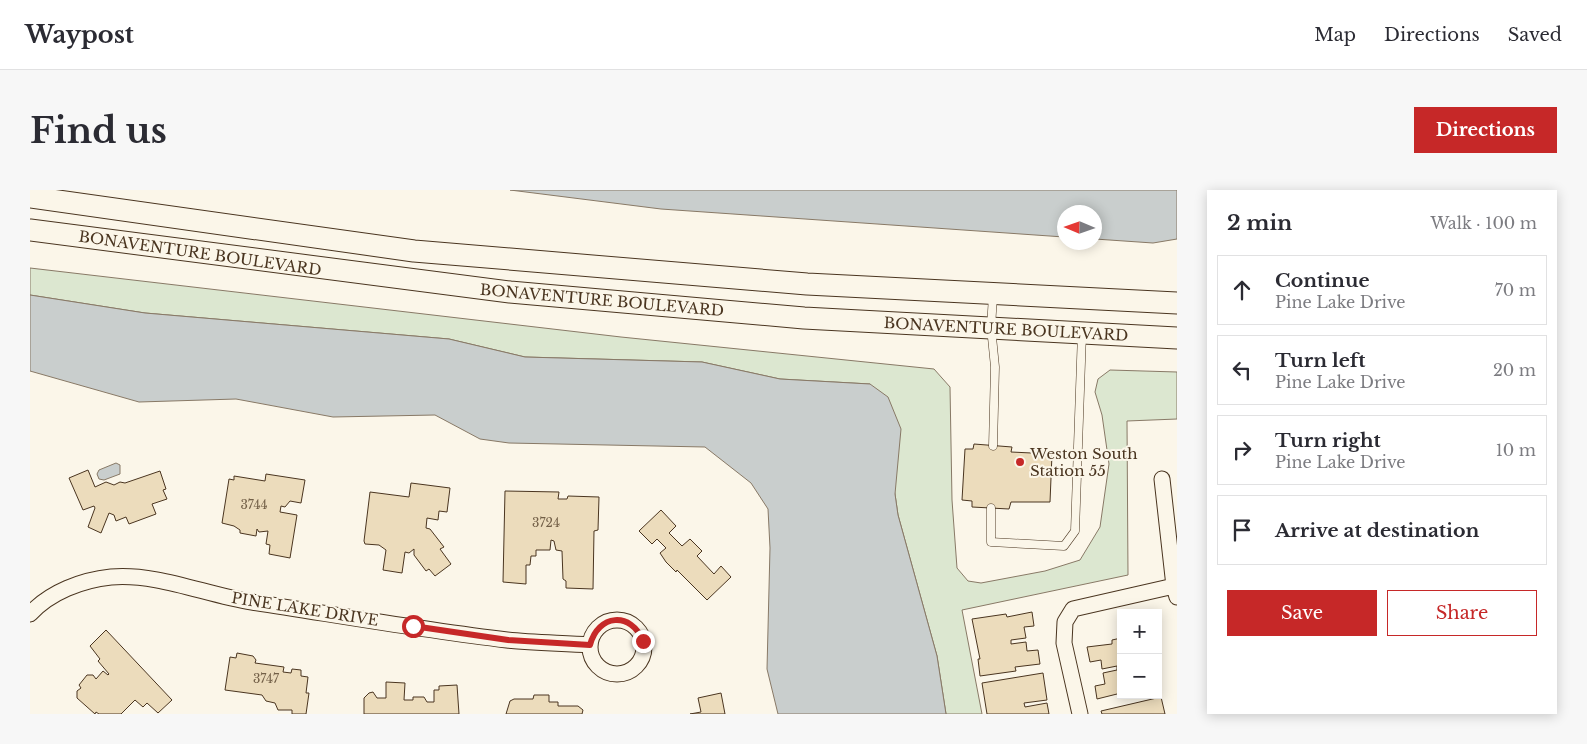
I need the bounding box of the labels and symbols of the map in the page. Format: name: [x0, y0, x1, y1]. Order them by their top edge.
north arrow: [1057, 205, 1102, 250]
street label: BONAVENTURE BOULEVARD: [77, 227, 323, 279]
street label: BONAVENTURE BOULEVARD: [479, 280, 725, 320]
street label: BONAVENTURE BOULEVARD: [883, 313, 1129, 345]
place label: Weston South Station 55: [1029, 444, 1138, 480]
marker: Weston South Station 55: [1014, 456, 1026, 468]
house number: 3744: [240, 497, 268, 512]
house number: 3724: [532, 515, 560, 530]
street label: PINE LAKE DRIVE: [230, 588, 380, 630]
route start: [402, 615, 425, 638]
route end: [632, 630, 655, 653]
house number: 3747: [253, 671, 280, 686]

